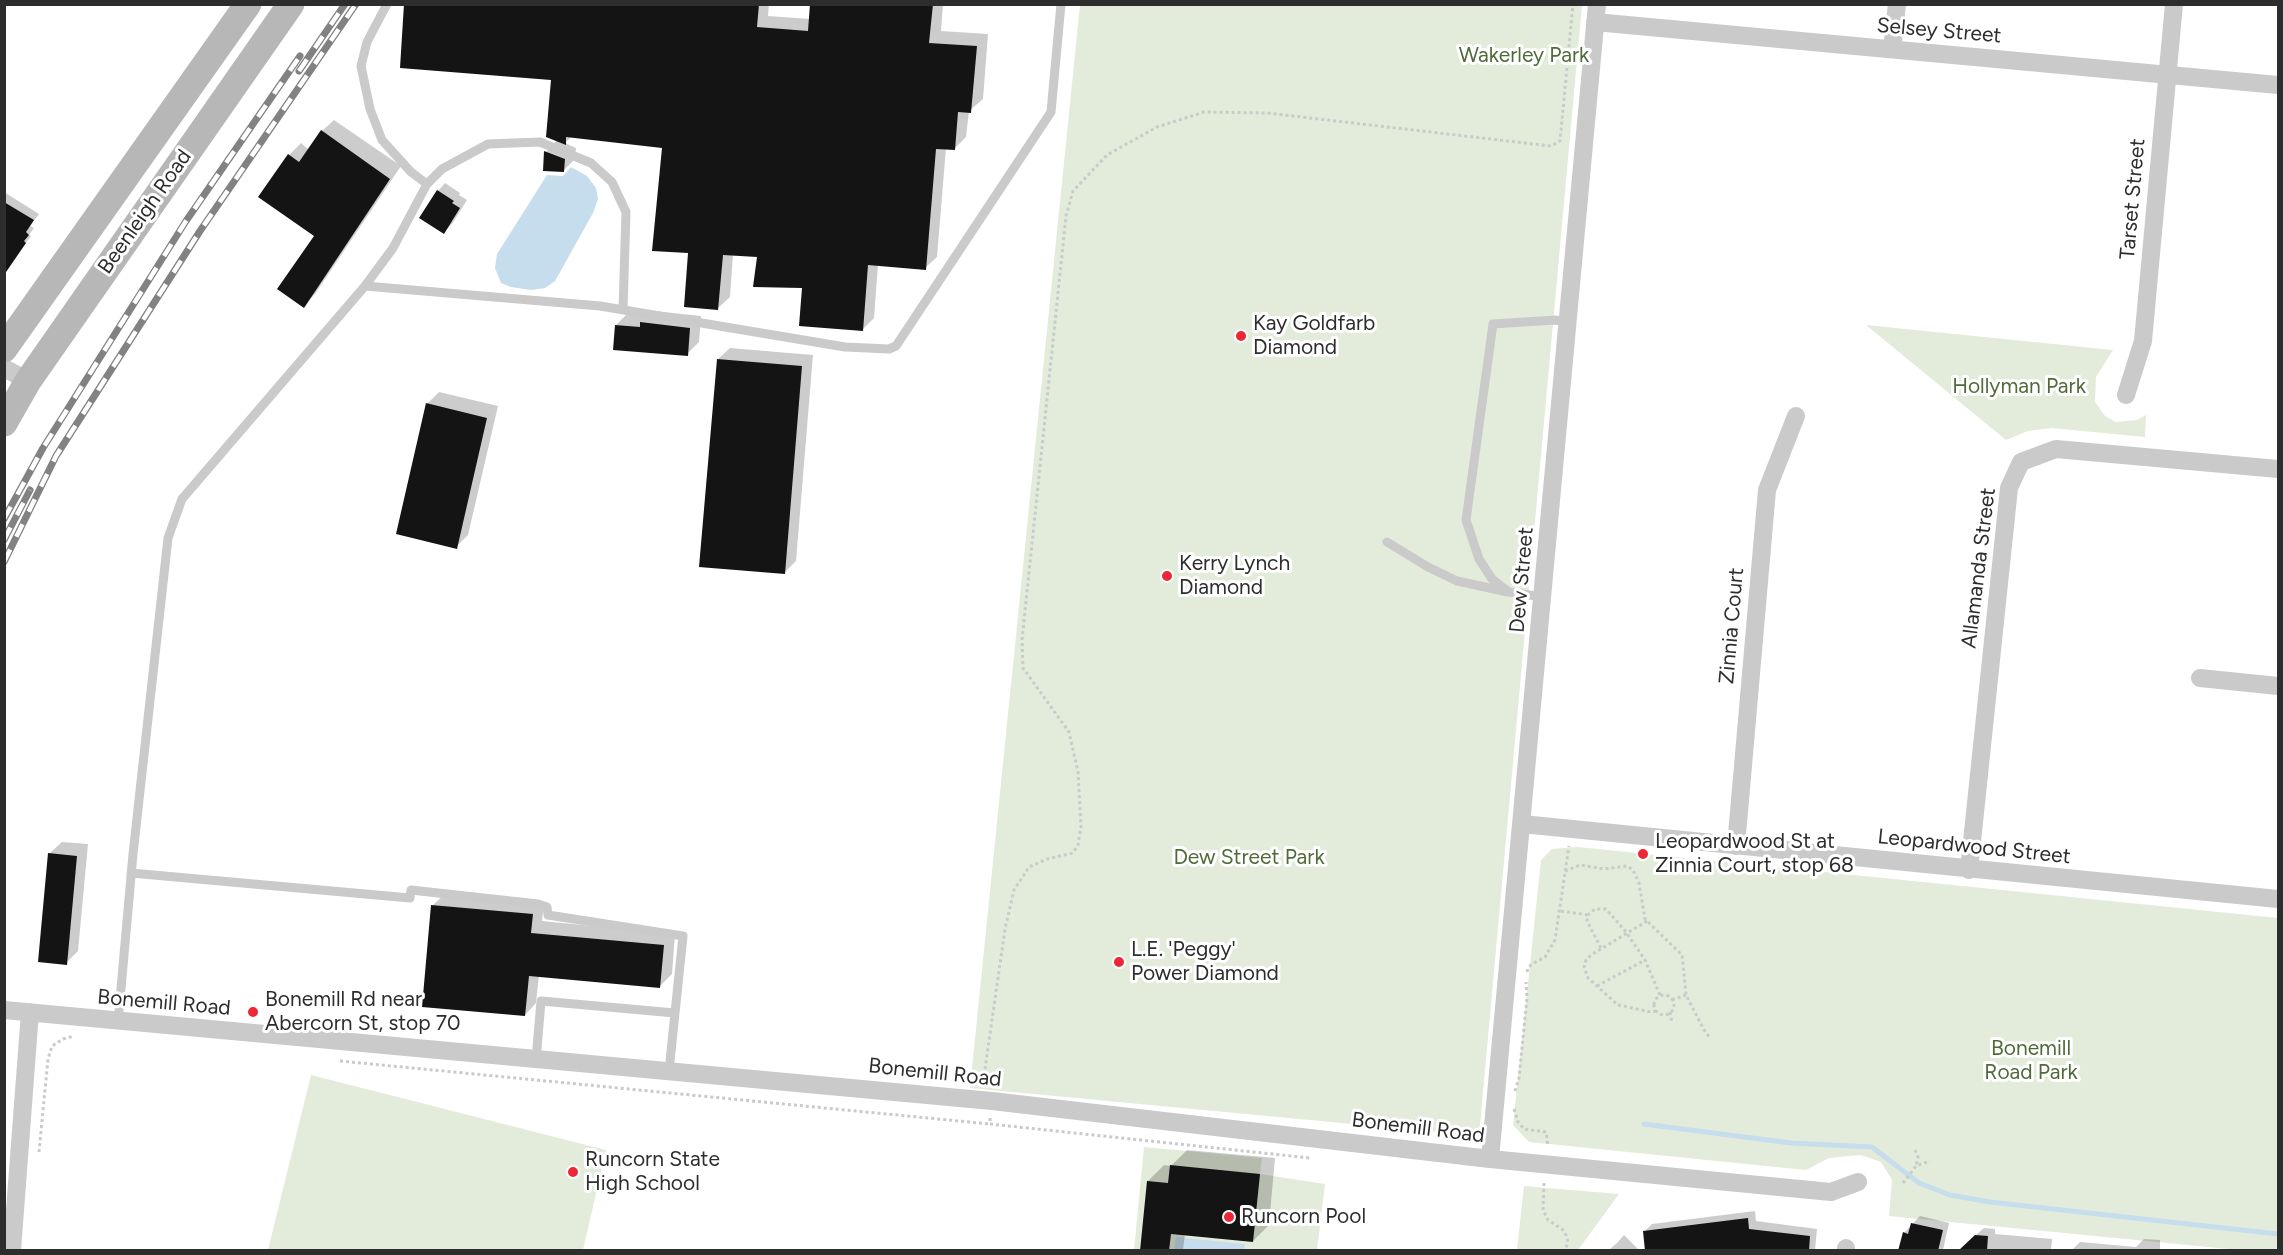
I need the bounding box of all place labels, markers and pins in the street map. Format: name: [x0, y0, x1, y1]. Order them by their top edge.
place label: Kay Goldfarb Diamond: [1253, 311, 1375, 361]
marker: Kay Goldfarb Diamond: [1234, 329, 1248, 343]
place label: Kerry Lynch Diamond: [1179, 551, 1290, 601]
marker: Kerry Lynch Diamond: [1160, 569, 1174, 583]
place label: Leopardwood St at Zinnia Court, stop 68: [1655, 829, 1854, 879]
marker: Leopardwood St at Zinnia Court, stop 68: [1636, 847, 1650, 861]
place label: L.E. 'Peggy' Power Diamond: [1131, 937, 1279, 987]
marker: L.E. 'Peggy' Power Diamond: [1112, 955, 1126, 969]
place label: Bonemill Rd near Abercorn St, stop 70: [265, 987, 461, 1037]
marker: Bonemill Rd near Abercorn St, stop 70: [246, 1005, 260, 1019]
place label: Runcorn State High School: [585, 1147, 720, 1197]
marker: Runcorn State High School: [566, 1165, 580, 1179]
place label: Runcorn Pool: [1241, 1204, 1366, 1230]
marker: Runcorn Pool: [1222, 1210, 1236, 1224]

